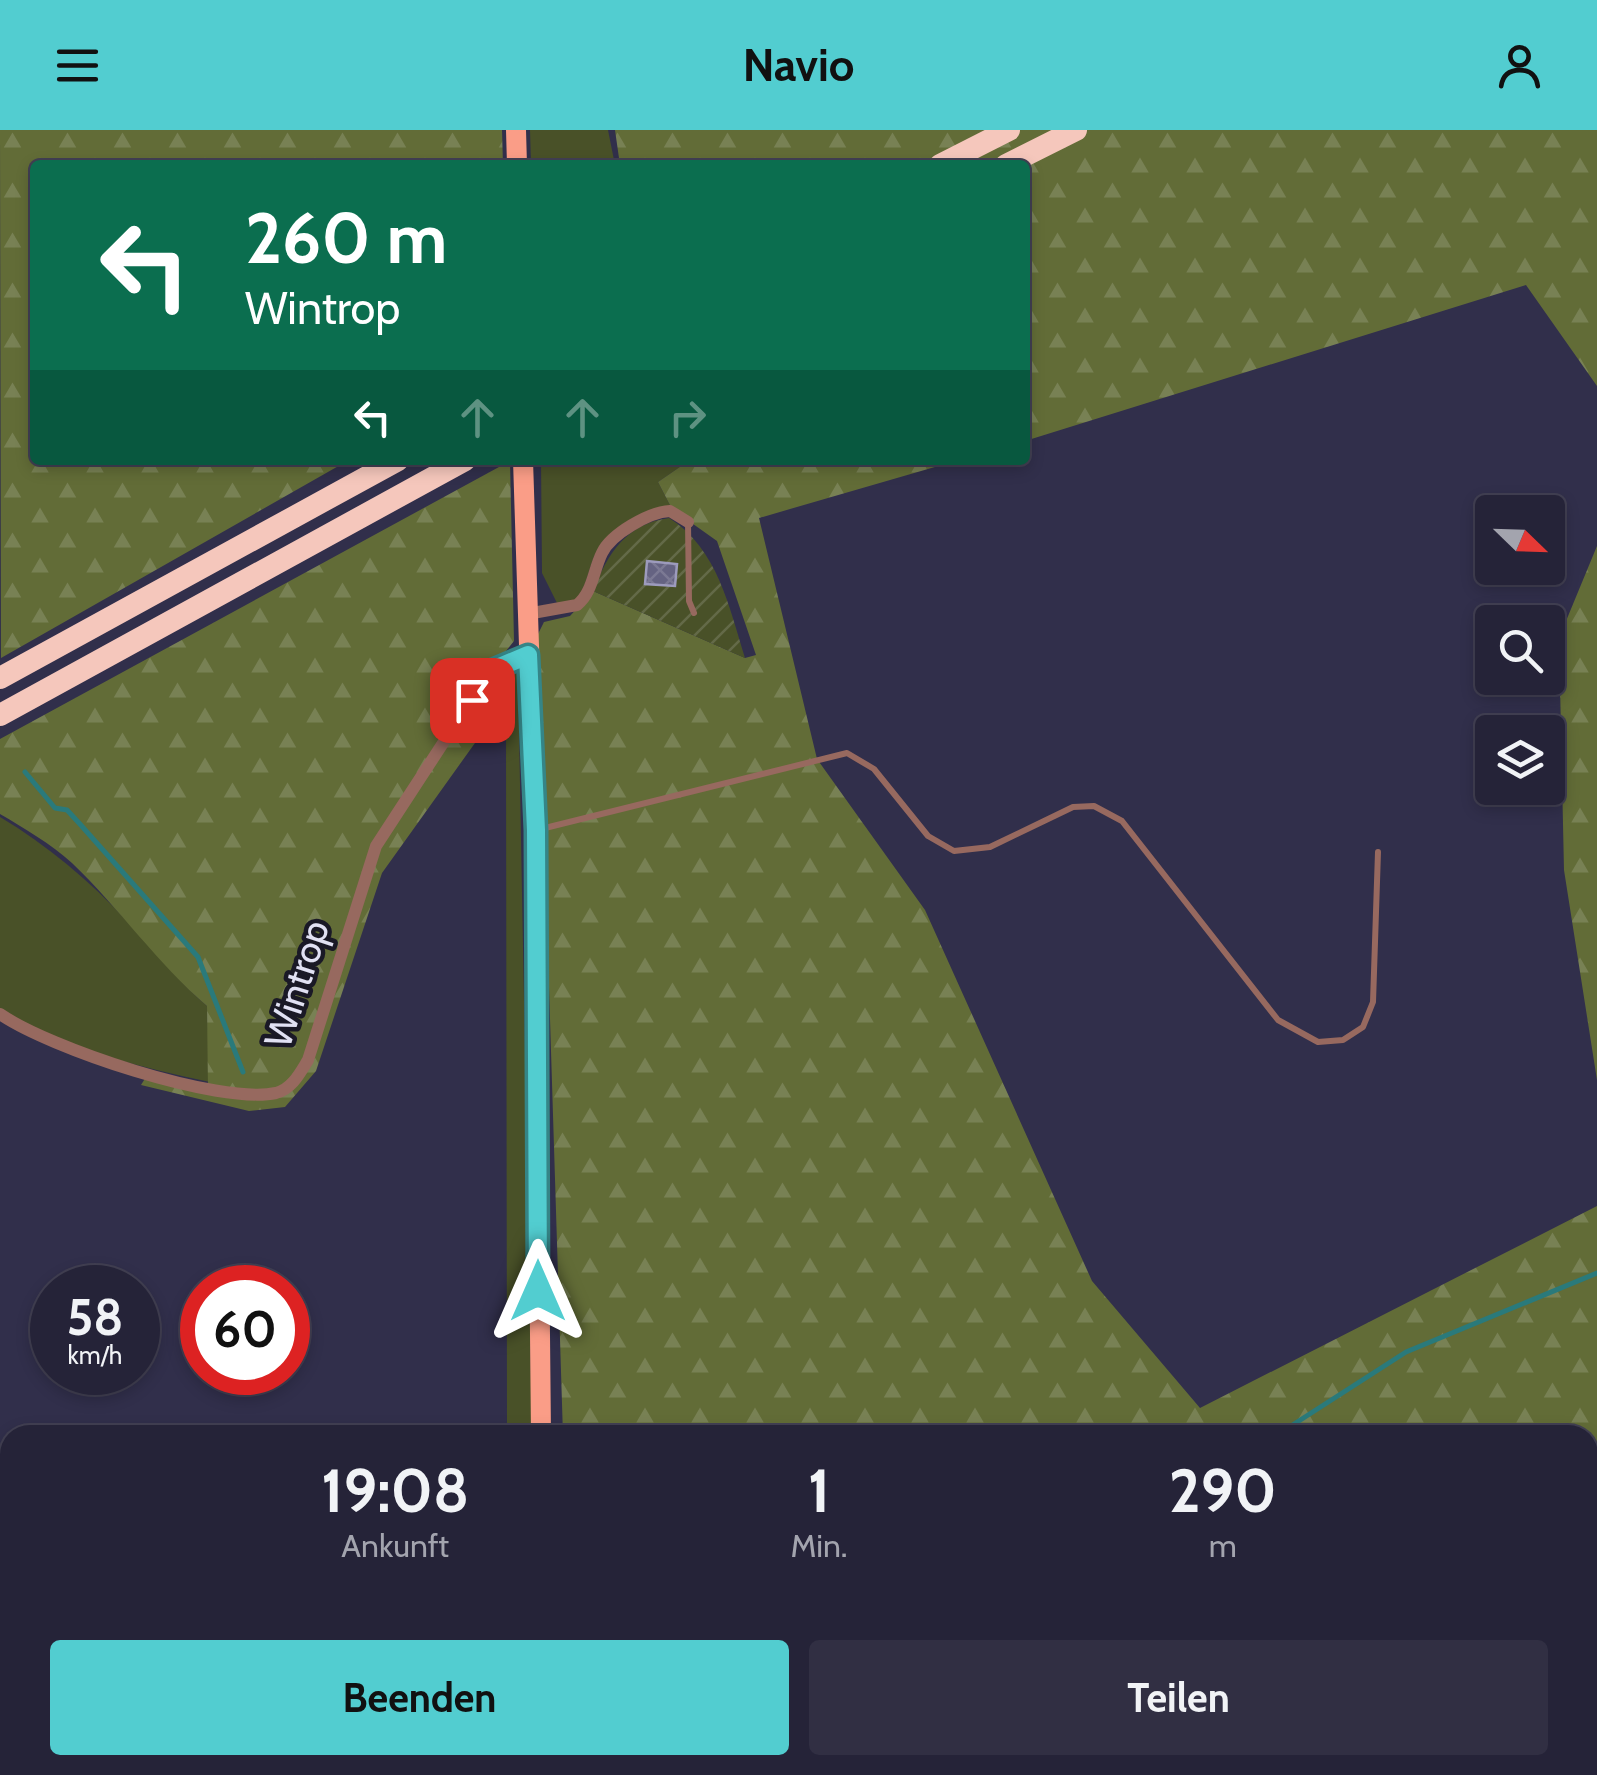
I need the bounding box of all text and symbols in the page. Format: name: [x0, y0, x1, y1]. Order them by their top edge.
icon: menu: [50, 38, 105, 93]
text: Navio: [743, 38, 854, 92]
icon: person: [1492, 38, 1547, 93]
text: 260 m: [245, 195, 447, 281]
icon: left: [80, 200, 210, 330]
text: Wintrop: [245, 281, 400, 335]
icon: left: [345, 390, 400, 445]
icon: ahead: [450, 390, 505, 445]
icon: ahead: [555, 390, 610, 445]
icon: right: [660, 390, 715, 445]
north arrow: [1475, 495, 1565, 585]
map controls: [1475, 495, 1565, 805]
button: search: [1475, 605, 1565, 695]
pin: [430, 658, 515, 743]
icon: arrive: [445, 673, 500, 728]
button: layers: [1475, 715, 1565, 805]
street label: Wintrop: [254, 914, 339, 1053]
position arrow: [486, 1239, 590, 1343]
speed limit sign: 60: [180, 1265, 310, 1395]
text: 58: [66, 1287, 124, 1348]
text: km/h: [68, 1340, 122, 1370]
text: 19:08: [321, 1454, 469, 1527]
text: 1: [808, 1454, 830, 1527]
text: 290: [1169, 1454, 1277, 1527]
text: Ankunft: [341, 1526, 449, 1565]
text: Min.: [790, 1526, 847, 1565]
text: m: [1209, 1526, 1237, 1565]
button: Beenden: [50, 1640, 789, 1755]
button: Teilen: [809, 1640, 1548, 1755]

